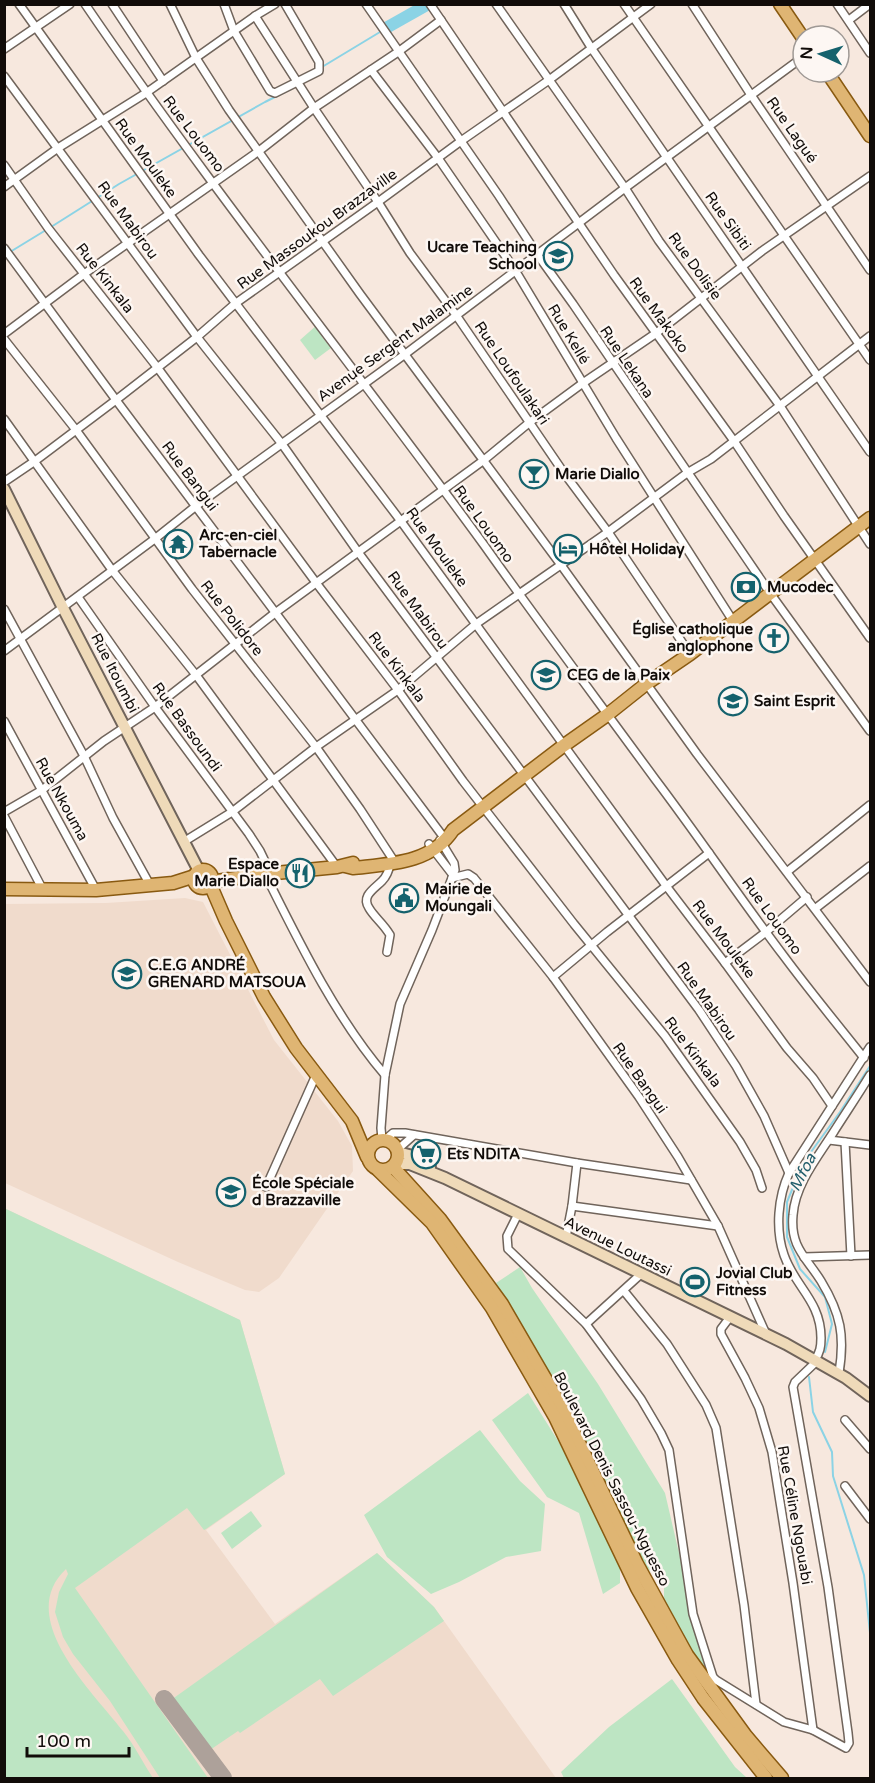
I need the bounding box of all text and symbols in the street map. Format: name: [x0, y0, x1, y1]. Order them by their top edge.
north arrow: [791, 24, 851, 84]
text: N: [797, 46, 817, 60]
street label: Rue Louomo: [159, 92, 229, 176]
street label: Rue Lagué: [763, 94, 821, 166]
street label: Rue Mouleke: [111, 115, 181, 201]
street label: Rue Massoukou Brazzaville: [234, 165, 400, 293]
street label: Rue Mabirou: [94, 177, 162, 263]
street label: Rue Sibiti: [701, 188, 755, 254]
street label: Rue Dolisie: [664, 229, 726, 303]
place label: Ucare Teaching School: [427, 238, 537, 273]
street label: Rue Kinkala: [72, 239, 138, 317]
school or university icon: Ucare Teaching School: [542, 240, 574, 272]
street label: Rue Makoko: [625, 274, 693, 356]
street label: Avenue Sergent Malamine: [314, 281, 476, 405]
street label: Rue Kellé: [544, 301, 594, 367]
street label: Rue Loufoulakari: [471, 318, 553, 428]
street label: Rue Lekana: [596, 322, 658, 402]
street label: Rue Bangui: [158, 438, 222, 514]
bar icon: Marie Diallo: [518, 458, 550, 490]
place label: Marie Diallo: [555, 465, 640, 483]
street label: Rue Louomo: [450, 482, 518, 566]
street label: Rue Mouleke: [402, 504, 472, 590]
place label: Arc-en-ciel Tabernacle: [198, 526, 277, 561]
temple icon: Arc-en-ciel Tabernacle: [162, 528, 194, 560]
hotel icon: Hôtel Holiday: [552, 533, 584, 565]
place label: Hôtel Holiday: [589, 540, 684, 559]
street label: Rue Mabirou: [384, 567, 452, 653]
bank icon: Mucodec: [730, 571, 762, 603]
street label: Rue Polidore: [197, 576, 267, 660]
place label: Mucodec: [767, 578, 833, 596]
place label: Église catholique anglophone: [632, 619, 754, 656]
church icon: Église catholique anglophone: [758, 622, 790, 654]
street label: Rue Kinkala: [365, 628, 429, 706]
street label: Rue Itoumbi: [87, 630, 143, 716]
school or university icon: CEG de la Paix: [530, 659, 562, 691]
place label: CEG de la Paix: [567, 666, 670, 684]
street label: Rue Bassoundi: [149, 679, 225, 775]
school or university icon: Saint Esprit: [717, 685, 749, 717]
place label: Saint Esprit: [754, 692, 836, 711]
street label: Rue Nkouma: [32, 754, 92, 844]
place label: Espace Marie Diallo: [194, 855, 279, 890]
restaurant icon: Espace Marie Diallo: [284, 857, 316, 889]
street label: Rue Louomo: [738, 874, 806, 958]
place label: Mairie de Moungali: [425, 880, 492, 916]
public building icon: Mairie de Moungali: [388, 882, 420, 914]
street label: Rue Mouleke: [689, 896, 759, 982]
place label: C.E.G ANDRÉ GRENARD MATSOUA: [148, 955, 306, 991]
school or university icon: C.E.G ANDRÉ GRENARD MATSOUA: [111, 958, 143, 990]
street label: Rue Mabirou: [673, 958, 741, 1044]
street label: Rue Kinkala: [661, 1013, 725, 1091]
street label: Rue Bangui: [609, 1039, 671, 1117]
supermarket icon: Ets NDITA: [410, 1138, 442, 1170]
place label: Ets NDITA: [447, 1145, 520, 1163]
water label: Mfoa: [785, 1149, 821, 1195]
place label: École Spéciale d Brazzaville: [252, 1173, 355, 1209]
school or university icon: École Spéciale d Brazzaville: [215, 1176, 247, 1208]
street label: Avenue Loutassi: [562, 1212, 674, 1280]
place label: Jovial Club Fitness: [715, 1264, 793, 1299]
sports icon: Jovial Club Fitness: [679, 1266, 711, 1298]
street label: Boulevard Denis Sassou-Nguesso: [550, 1369, 674, 1589]
street label: Rue Céline Ngouabi: [774, 1444, 816, 1586]
scale bar: [27, 1720, 129, 1758]
text: 100 m: [36, 1730, 91, 1752]

